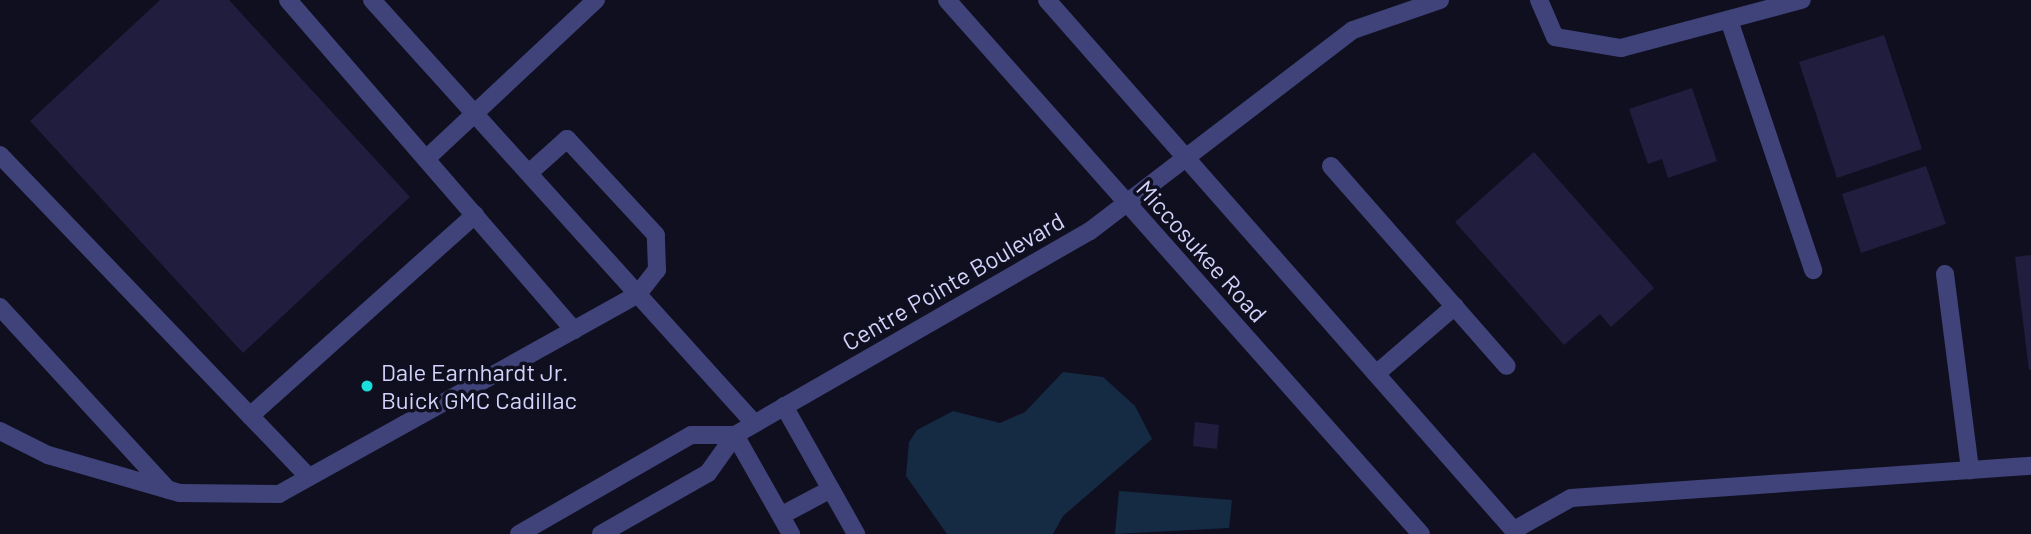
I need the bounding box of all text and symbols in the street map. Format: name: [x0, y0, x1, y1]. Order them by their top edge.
street label: Miccosukee Road: [1131, 174, 1273, 328]
street label: Centre Pointe Boulevard: [837, 206, 1069, 356]
place label: Dale Earnhardt Jr. Buick GMC Cadillac: [381, 358, 577, 414]
marker: Dale Earnhardt Jr. Buick GMC Cadillac: [359, 378, 375, 394]

